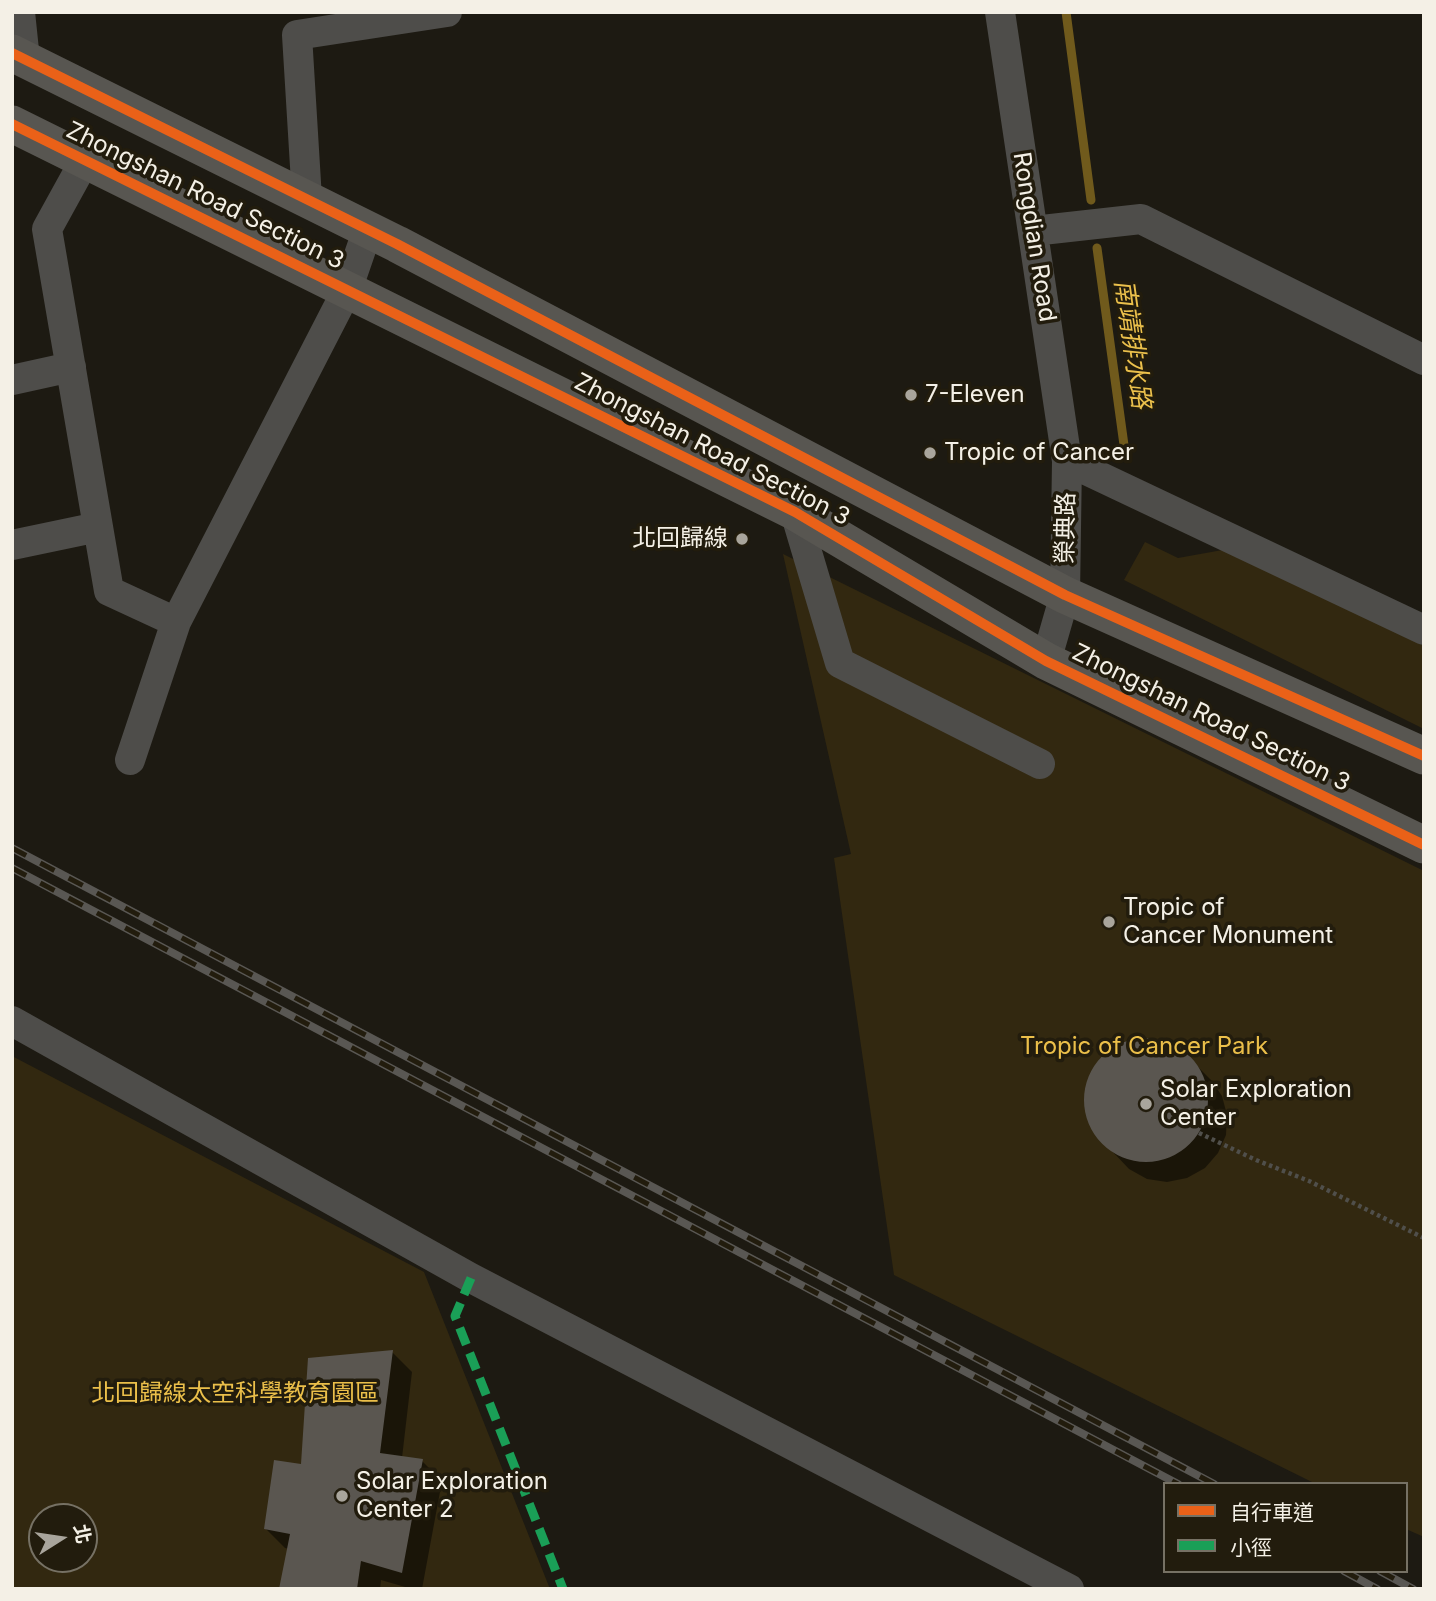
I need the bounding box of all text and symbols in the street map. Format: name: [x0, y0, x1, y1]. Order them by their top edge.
street label: Zhongshan Road Section 3: [61, 116, 349, 276]
street label: Rongdian Road: [1006, 150, 1062, 324]
water label: 南靖排水路: [1108, 277, 1156, 411]
street label: Zhongshan Road Section 3: [569, 368, 855, 532]
place label: 7-Eleven: [925, 381, 1025, 409]
marker: 7-Eleven: [903, 387, 919, 403]
place label: Tropic of Cancer: [944, 439, 1134, 467]
marker: Tropic of Cancer: [922, 445, 938, 461]
street label: 榮典路: [1051, 492, 1081, 564]
place label: 北回歸線: [632, 525, 728, 553]
marker: 北回歸線: [734, 531, 750, 547]
street label: Zhongshan Road Section 3: [1067, 638, 1355, 798]
place label: Tropic of Cancer Monument: [1123, 894, 1333, 950]
marker: Tropic of Cancer Monument: [1101, 914, 1117, 930]
park label: Tropic of Cancer Park: [1020, 1033, 1268, 1061]
place label: Solar Exploration Center: [1160, 1076, 1352, 1132]
marker: Solar Exploration Center: [1138, 1096, 1154, 1112]
park label: 北回歸線太空科學教育園區: [91, 1380, 379, 1408]
place label: Solar Exploration Center 2: [356, 1468, 548, 1524]
legend: [1163, 1482, 1408, 1573]
marker: Solar Exploration Center 2: [334, 1488, 350, 1504]
text: 自行車道: [1230, 1500, 1314, 1525]
north arrow: [28, 1503, 98, 1573]
text: 北: [69, 1522, 95, 1546]
text: 小徑: [1230, 1535, 1272, 1560]

